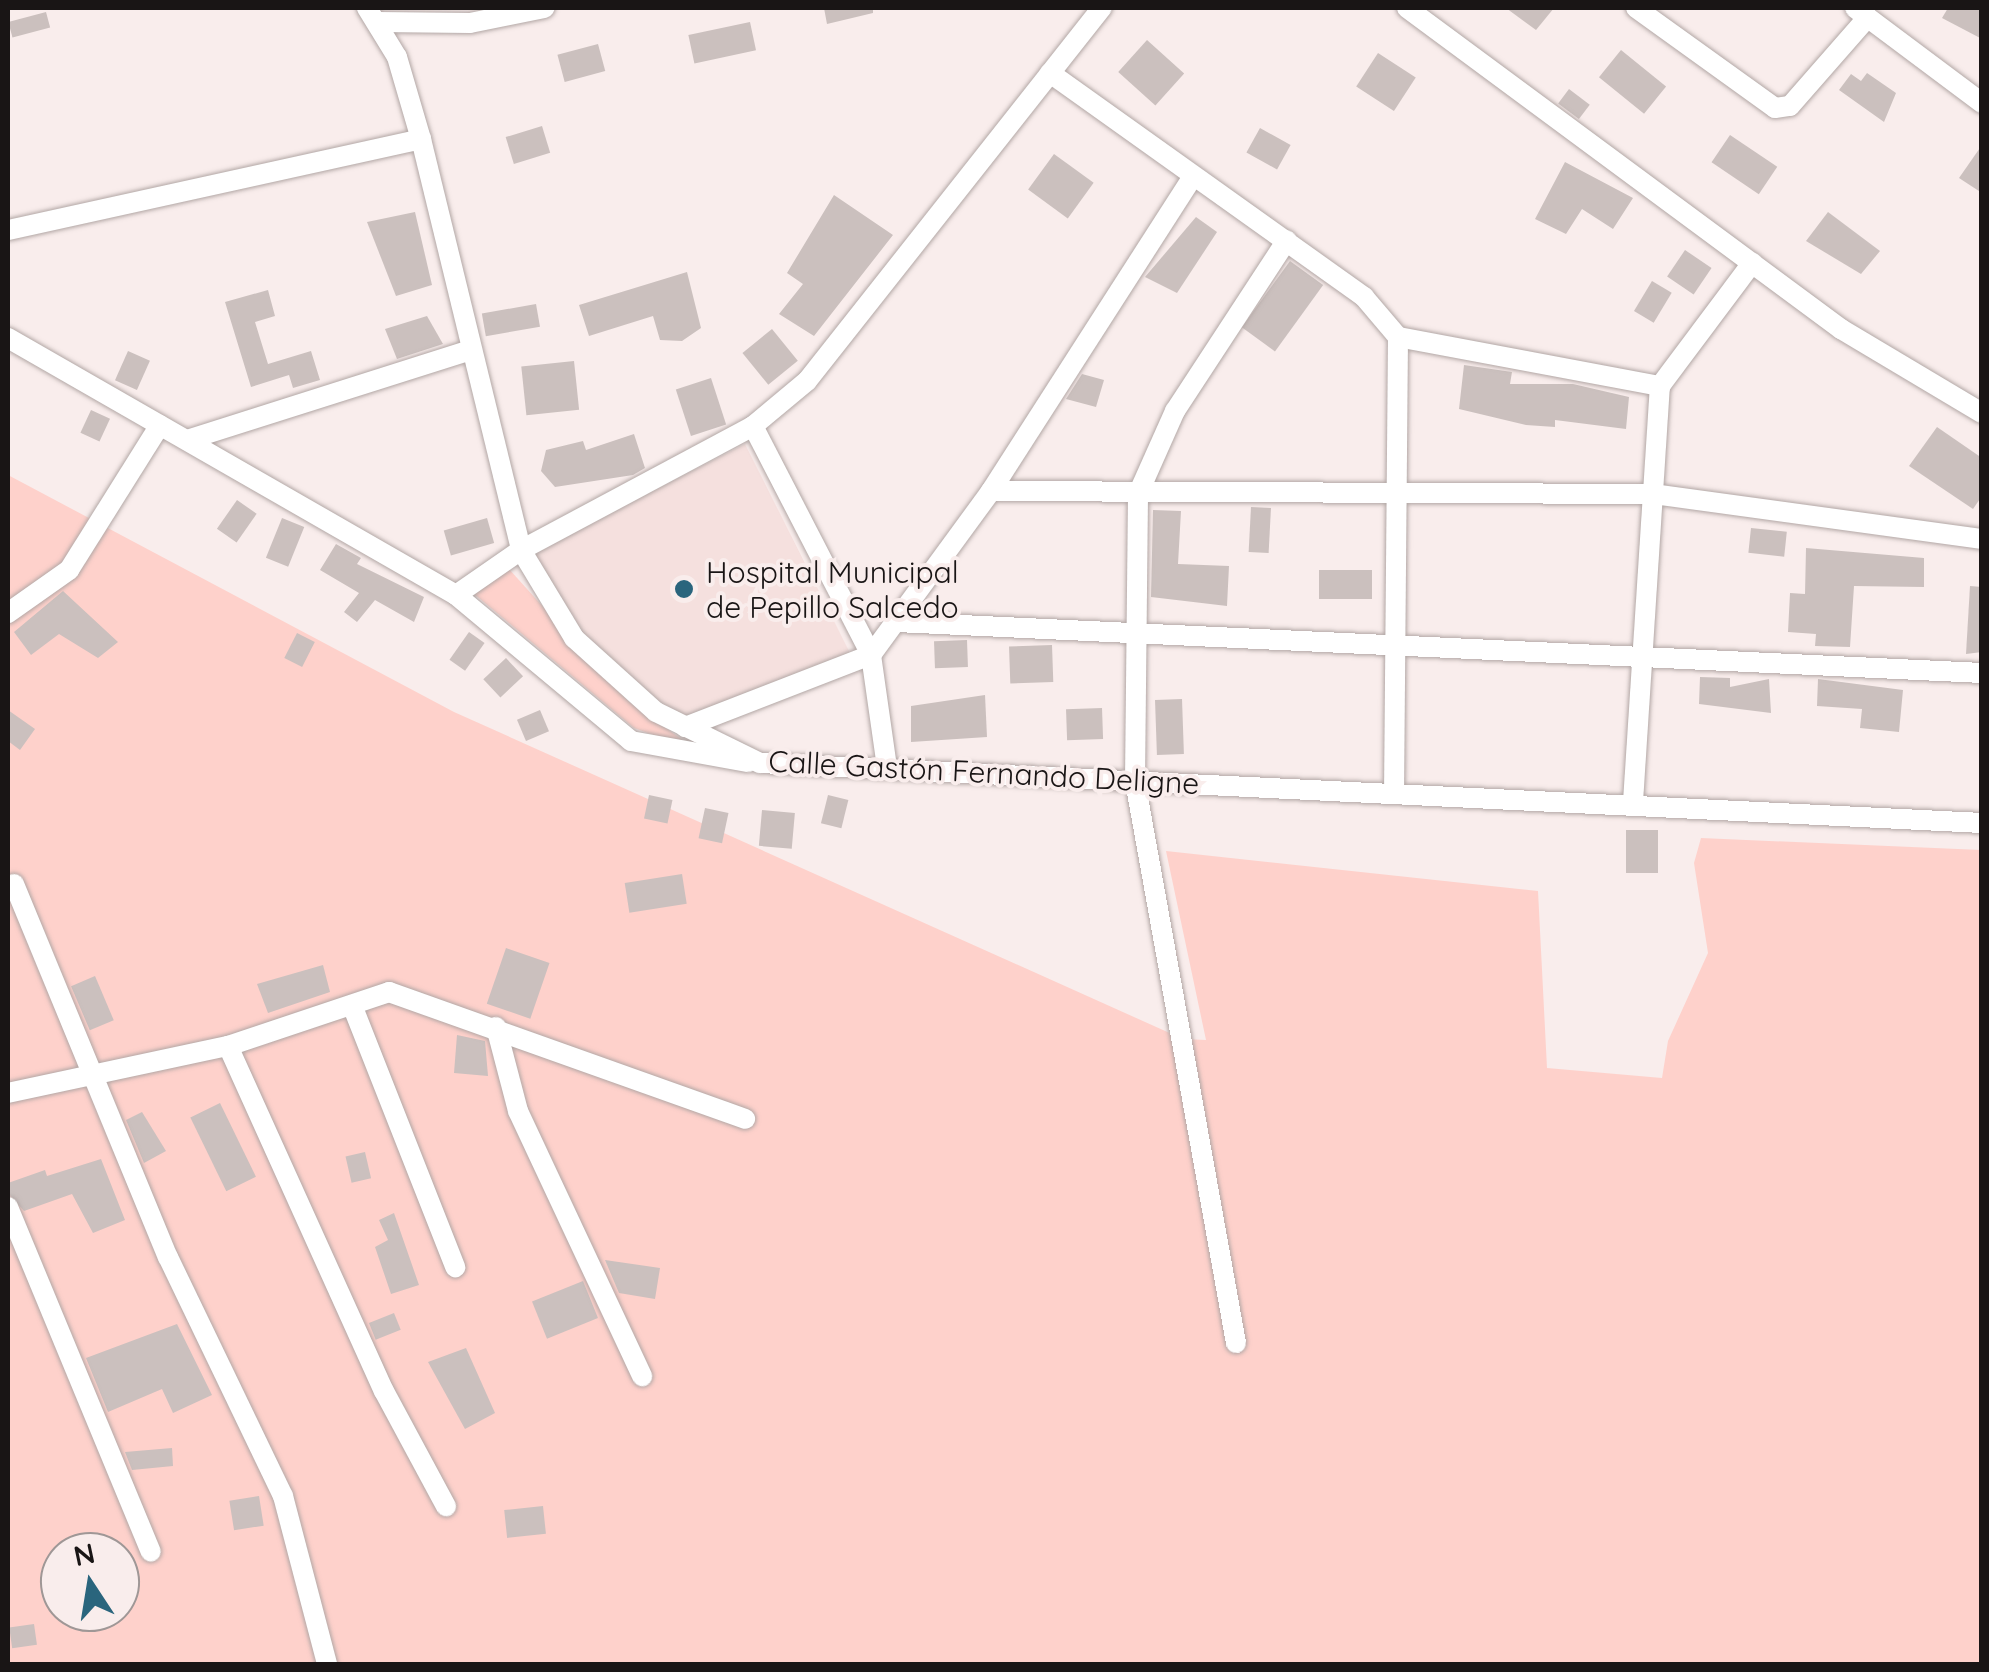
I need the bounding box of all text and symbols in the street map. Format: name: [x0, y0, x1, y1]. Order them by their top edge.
place label: Hospital Municipal de Pepillo Salcedo: [706, 554, 959, 624]
marker: Hospital Municipal de Pepillo Salcedo: [671, 576, 697, 602]
street label: Calle Gastón Fernando Deligne: [768, 743, 1200, 801]
north arrow: [40, 1532, 140, 1632]
text: N: [70, 1535, 98, 1573]

